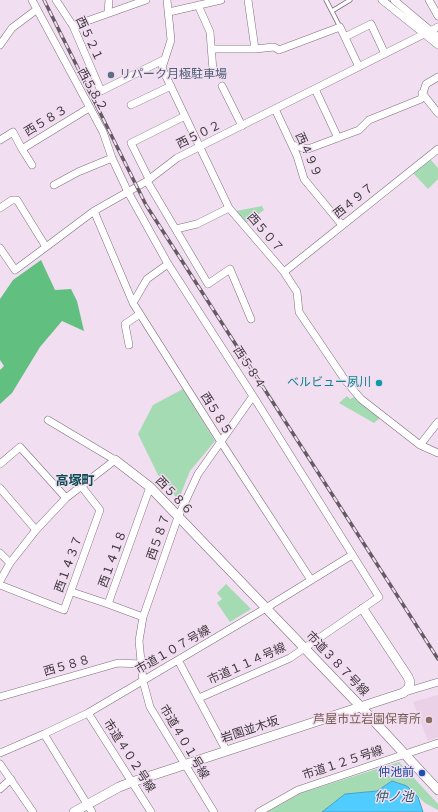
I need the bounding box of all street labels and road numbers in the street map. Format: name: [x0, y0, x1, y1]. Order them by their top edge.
street label: 西５２１: [72, 14, 106, 64]
street label: 西５８２: [74, 66, 110, 114]
street label: 西５８３: [22, 102, 70, 140]
street label: 西５０２: [174, 118, 224, 152]
street label: 西４９９: [292, 130, 324, 180]
street label: 西４９７: [331, 180, 377, 222]
street label: 西５０７: [244, 210, 286, 256]
street label: 西５８４: [230, 344, 268, 392]
street label: 西５８５: [197, 390, 235, 438]
street label: 西５８６: [152, 474, 196, 518]
street label: 西５８７: [144, 512, 174, 562]
street label: 西１４１８: [96, 528, 130, 590]
street label: 西１４３７: [52, 533, 86, 595]
street label: 市道１０７号線: [133, 623, 213, 677]
street label: 市道３８７号線: [303, 629, 371, 699]
street label: 市道１１４号線: [206, 640, 288, 688]
street label: 西５８８: [42, 652, 92, 680]
street label: 市道４０１号線: [156, 702, 212, 782]
street label: 岩園並木坂: [219, 714, 281, 746]
street label: 市道４０２号線: [100, 717, 158, 795]
street label: 市道１２５号線: [301, 743, 385, 783]

